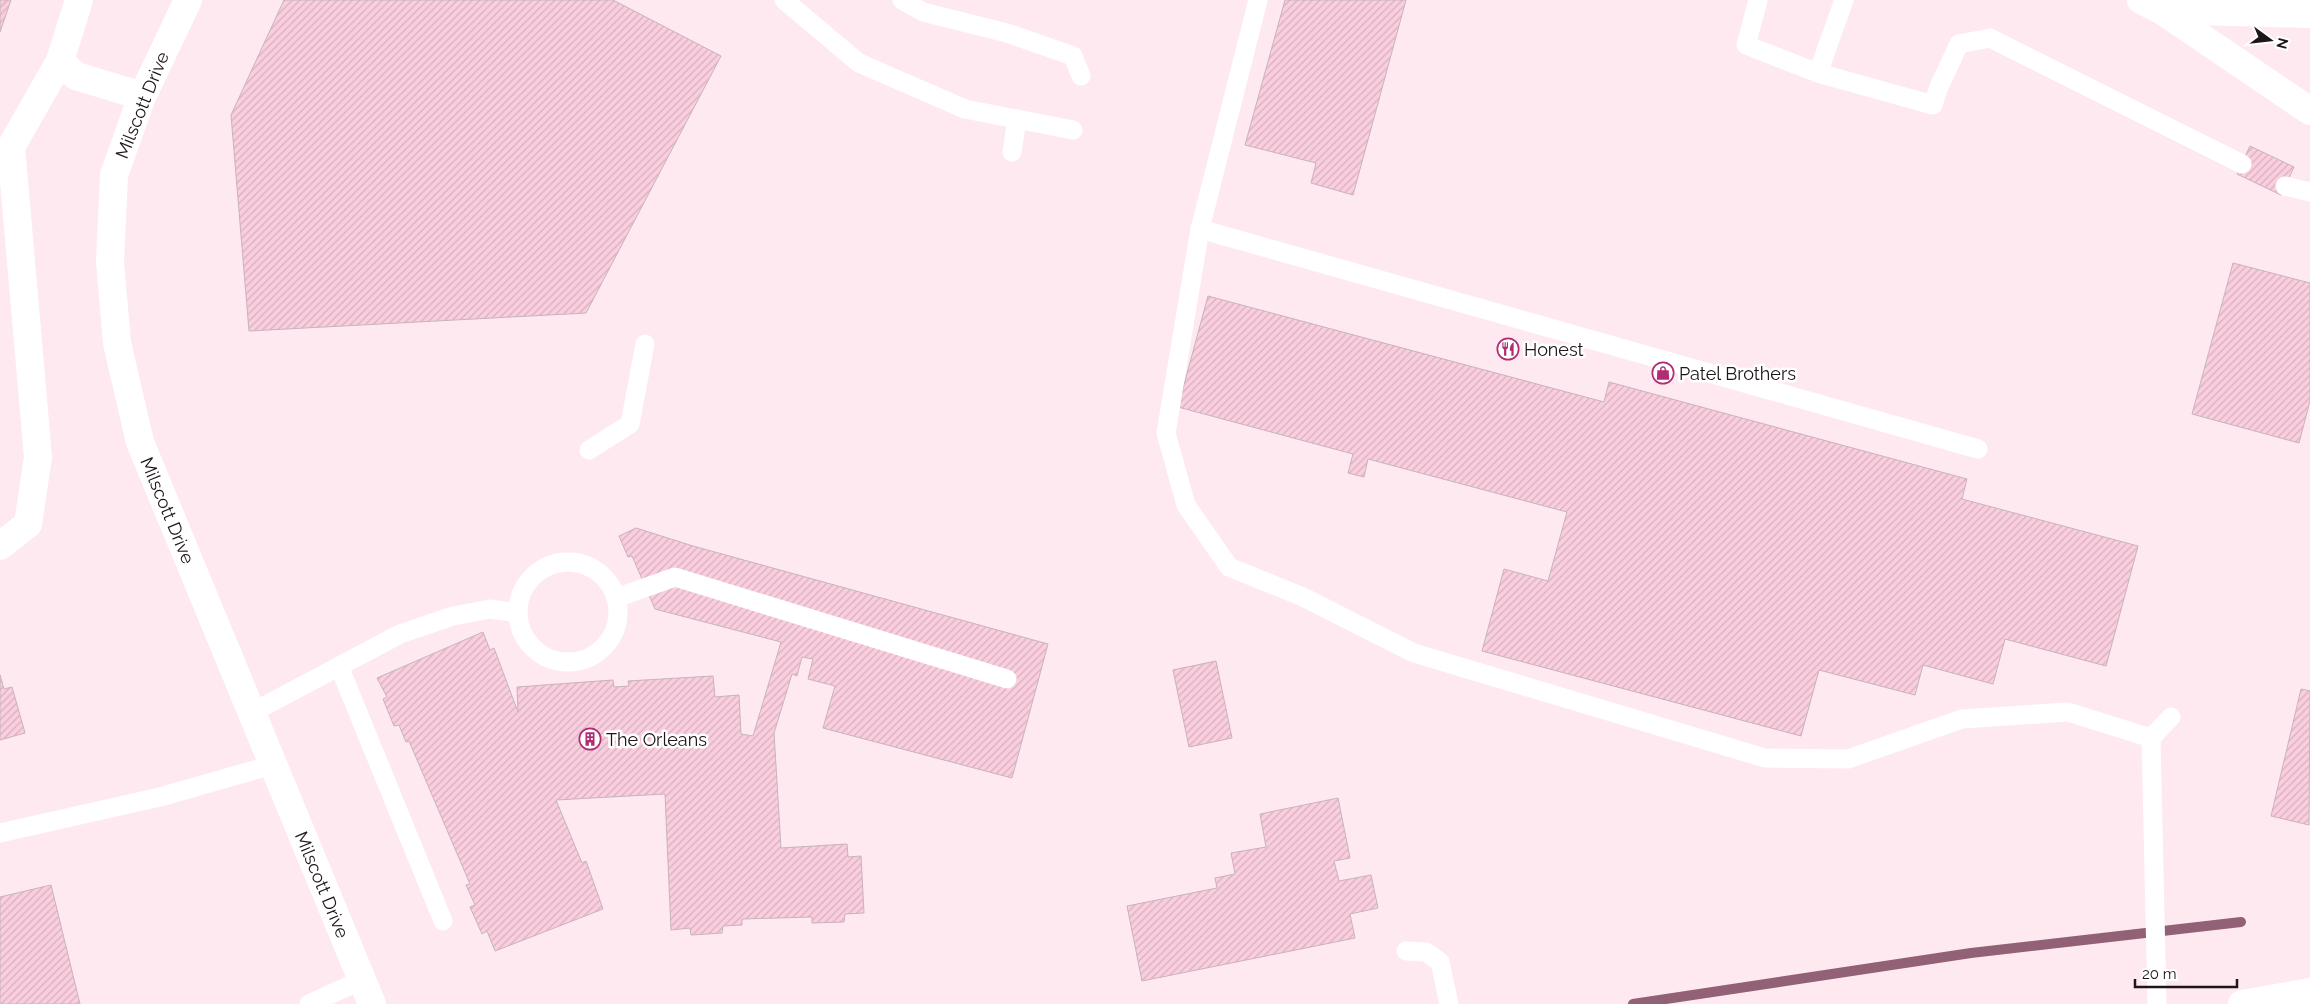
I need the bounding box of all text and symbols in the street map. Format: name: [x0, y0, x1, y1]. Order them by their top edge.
north arrow: [2245, 15, 2295, 65]
text: N: [2273, 36, 2292, 51]
street label: Milscott Drive: [111, 48, 173, 161]
restaurant icon: Honest: [1496, 337, 1520, 361]
place label: Honest: [1524, 339, 1584, 360]
shop icon: Patel Brothers: [1651, 361, 1675, 385]
place label: Patel Brothers: [1679, 363, 1796, 384]
street label: Milscott Drive: [137, 454, 200, 567]
building icon: The Orleans: [578, 727, 602, 751]
place label: The Orleans: [606, 729, 707, 750]
street label: Milscott Drive: [291, 828, 354, 941]
scale bar: [2135, 956, 2238, 988]
text: 20 m: [2142, 965, 2177, 983]

